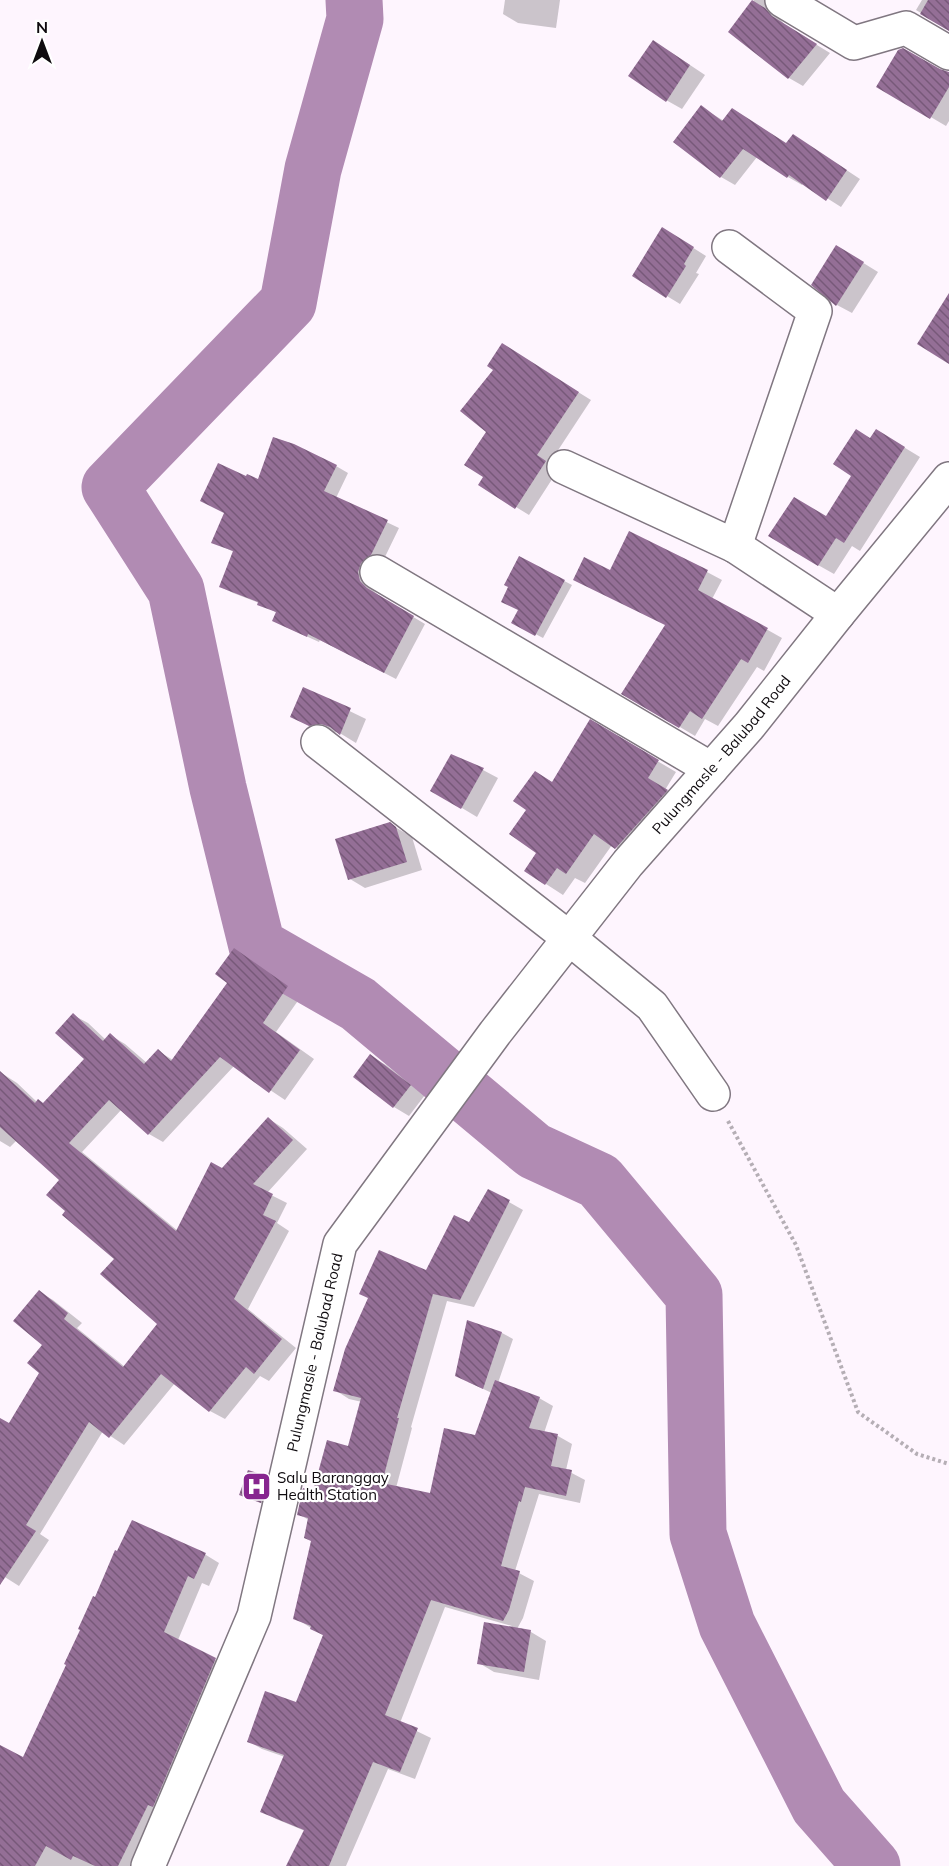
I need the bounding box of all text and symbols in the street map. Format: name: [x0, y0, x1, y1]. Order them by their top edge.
north arrow: [12, 12, 72, 72]
text: N: [36, 17, 48, 37]
street label: Pulungmasle - Balubad Road: [648, 671, 795, 838]
street label: Pulungmasle - Balubad Road: [282, 1251, 347, 1454]
place label: Salu Baranggay Health Station: [277, 1468, 389, 1504]
hospital icon: Salu Baranggay Health Station: [240, 1471, 272, 1503]

